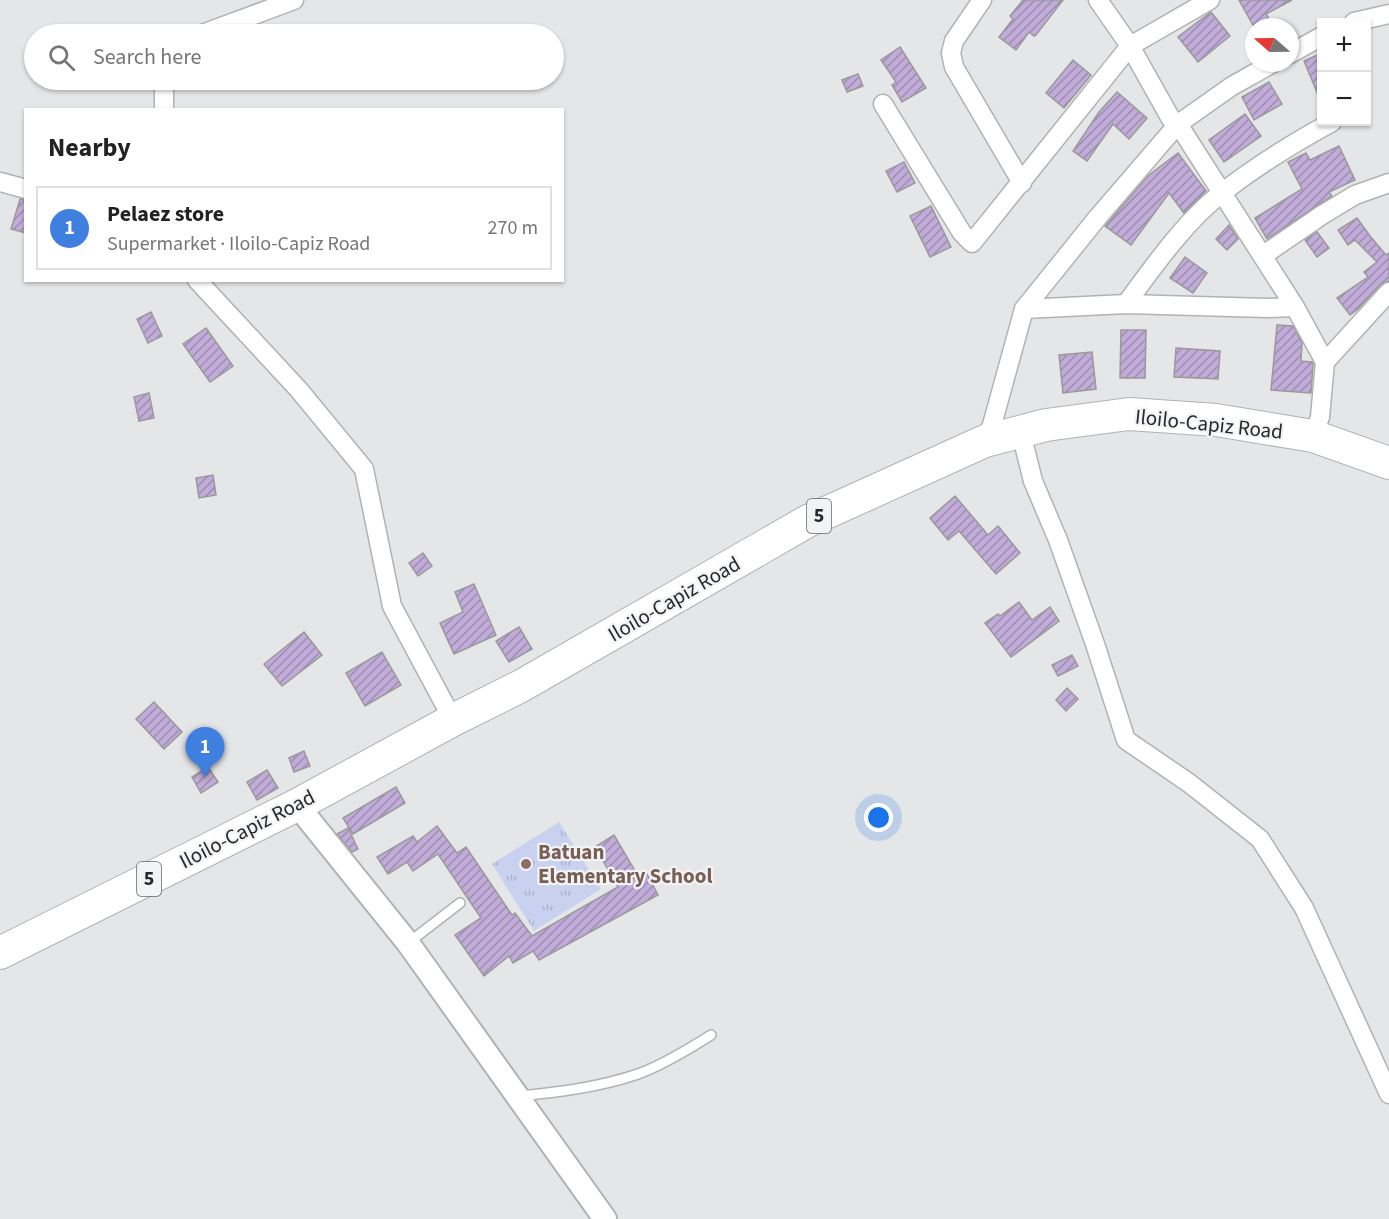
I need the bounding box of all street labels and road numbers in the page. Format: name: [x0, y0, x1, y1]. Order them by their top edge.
street label: Iloilo-Capiz Road: [1134, 401, 1284, 447]
road number: 5: [807, 499, 831, 533]
street label: Iloilo-Capiz Road: [602, 549, 746, 649]
street label: Iloilo-Capiz Road: [174, 782, 320, 876]
road number: 5: [137, 862, 161, 896]

